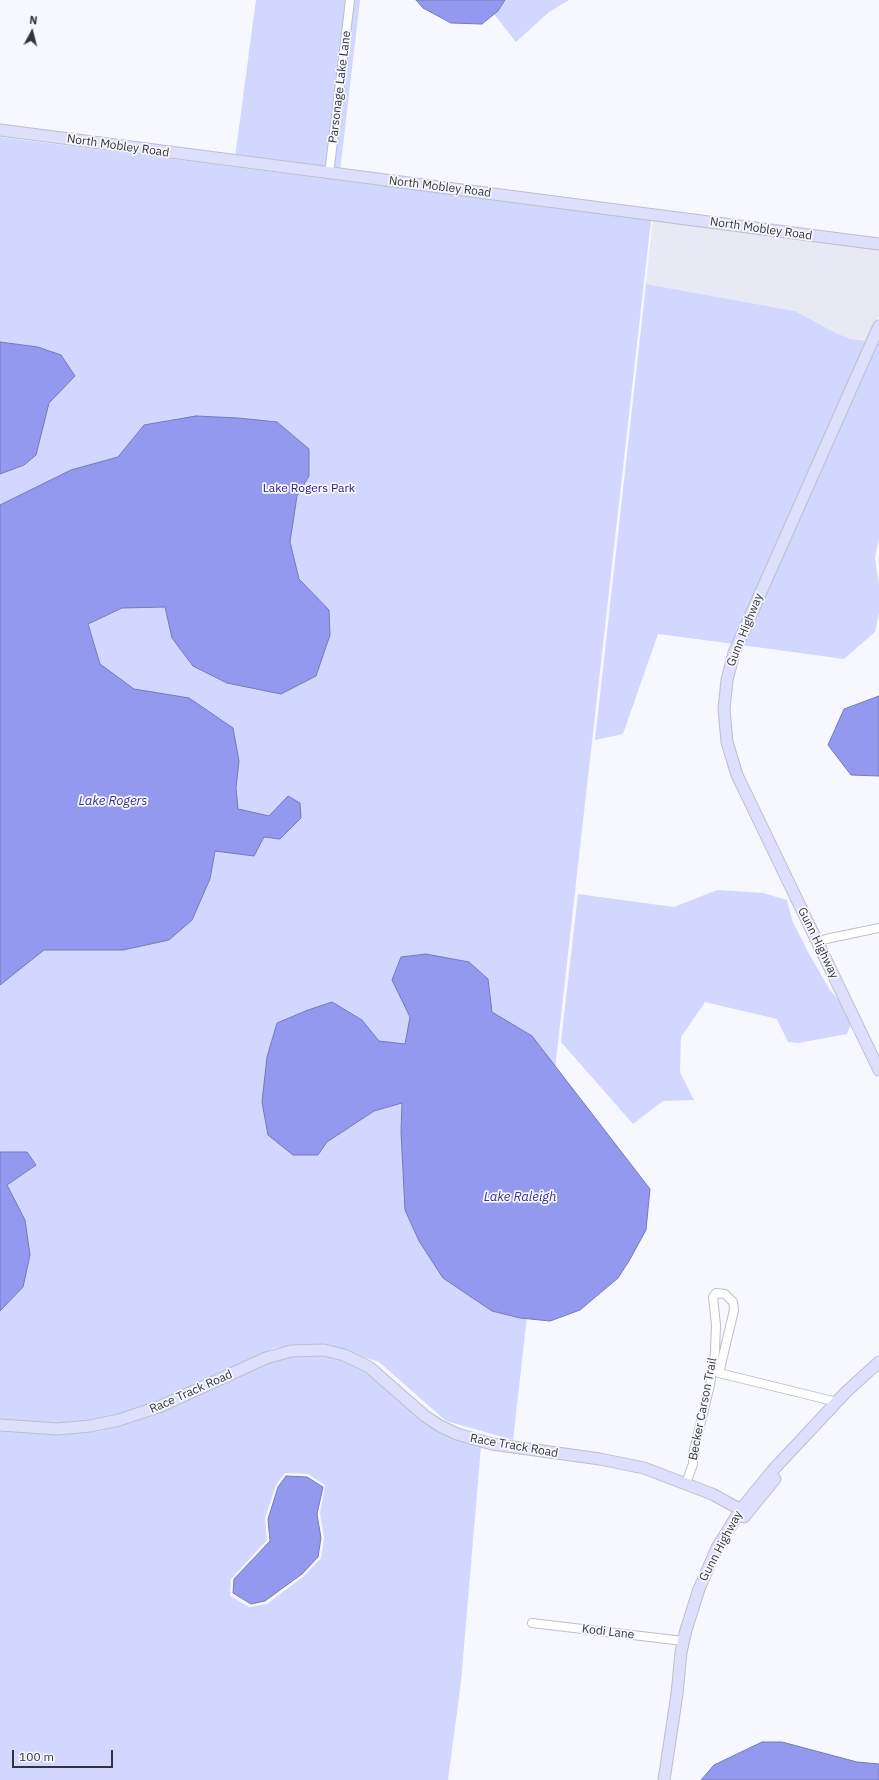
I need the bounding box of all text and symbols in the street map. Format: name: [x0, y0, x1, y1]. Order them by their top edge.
north arrow: [12, 12, 52, 52]
text: N: [29, 13, 38, 28]
street label: Parsonage Lake Lane: [326, 30, 354, 144]
street label: North Mobley Road: [66, 132, 170, 160]
street label: North Mobley Road: [388, 174, 492, 200]
street label: North Mobley Road: [709, 215, 813, 243]
park label: Lake Rogers Park: [263, 482, 355, 496]
street label: Gunn Highway: [724, 591, 766, 669]
water label: Lake Rogers: [79, 793, 147, 809]
street label: Gunn Highway: [795, 905, 841, 981]
water label: Lake Raleigh: [484, 1189, 556, 1205]
street label: Becker Carson Trail: [686, 1356, 720, 1462]
street label: Race Track Road: [147, 1367, 235, 1417]
street label: Race Track Road: [469, 1431, 559, 1461]
street label: Gunn Highway: [696, 1508, 746, 1584]
street label: Kodi Lane: [581, 1622, 635, 1642]
scale bar: [14, 1742, 115, 1768]
text: 100 m: [19, 1749, 54, 1764]

